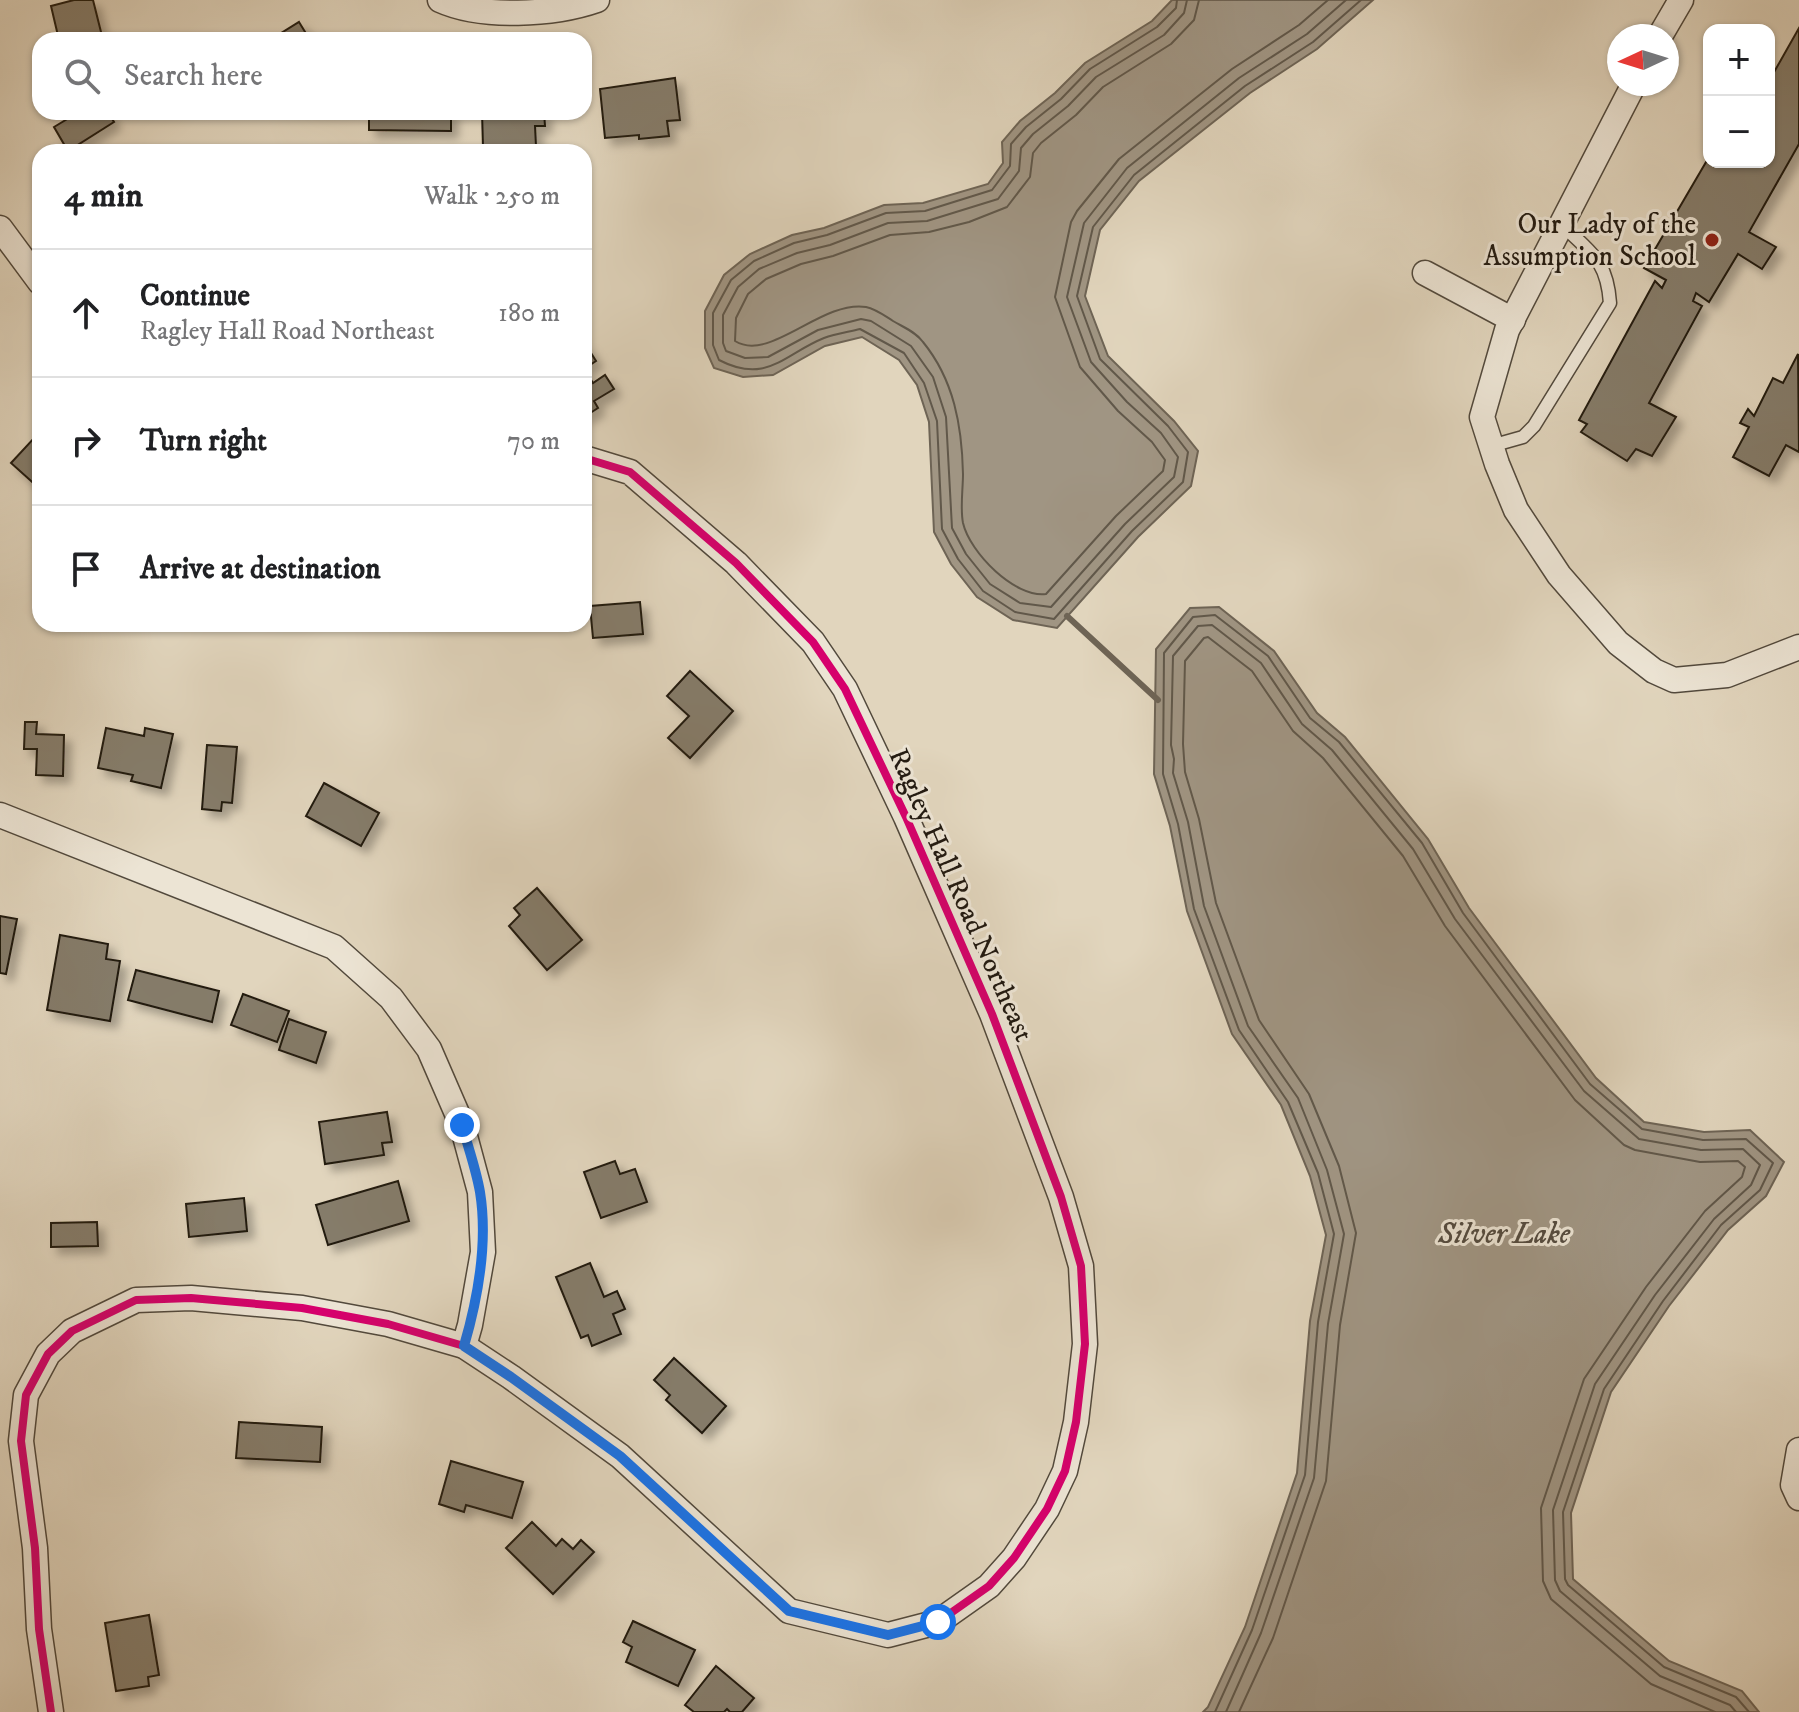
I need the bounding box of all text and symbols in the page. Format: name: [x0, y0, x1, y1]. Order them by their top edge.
north arrow: [1607, 24, 1679, 96]
map controls: [1703, 24, 1775, 168]
button: +: [1703, 24, 1775, 96]
search box: [32, 32, 592, 120]
icon: search: [60, 54, 104, 98]
text: Search here: [124, 58, 263, 95]
button: −: [1703, 96, 1775, 168]
text: 4 min: [64, 175, 143, 217]
text: Walk · 250 m: [424, 180, 560, 213]
place label: Our Lady of the Assumption School: [1484, 207, 1697, 274]
marker: Our Lady of the Assumption School: [1703, 231, 1721, 249]
text: Continue: [140, 278, 250, 315]
icon: ahead: [64, 291, 108, 335]
text: 180 m: [498, 297, 560, 330]
text: Ragley Hall Road Northeast: [140, 315, 435, 348]
icon: right: [64, 419, 108, 463]
text: Turn right: [140, 423, 267, 460]
text: 70 m: [507, 425, 560, 458]
icon: arrive: [64, 547, 108, 591]
text: Arrive at destination: [140, 551, 381, 588]
street label: Ragley Hall Road Northeast: [880, 743, 1042, 1047]
route end: [444, 1107, 480, 1143]
water label: Silver Lake: [1437, 1216, 1571, 1253]
route start: [920, 1604, 956, 1640]

